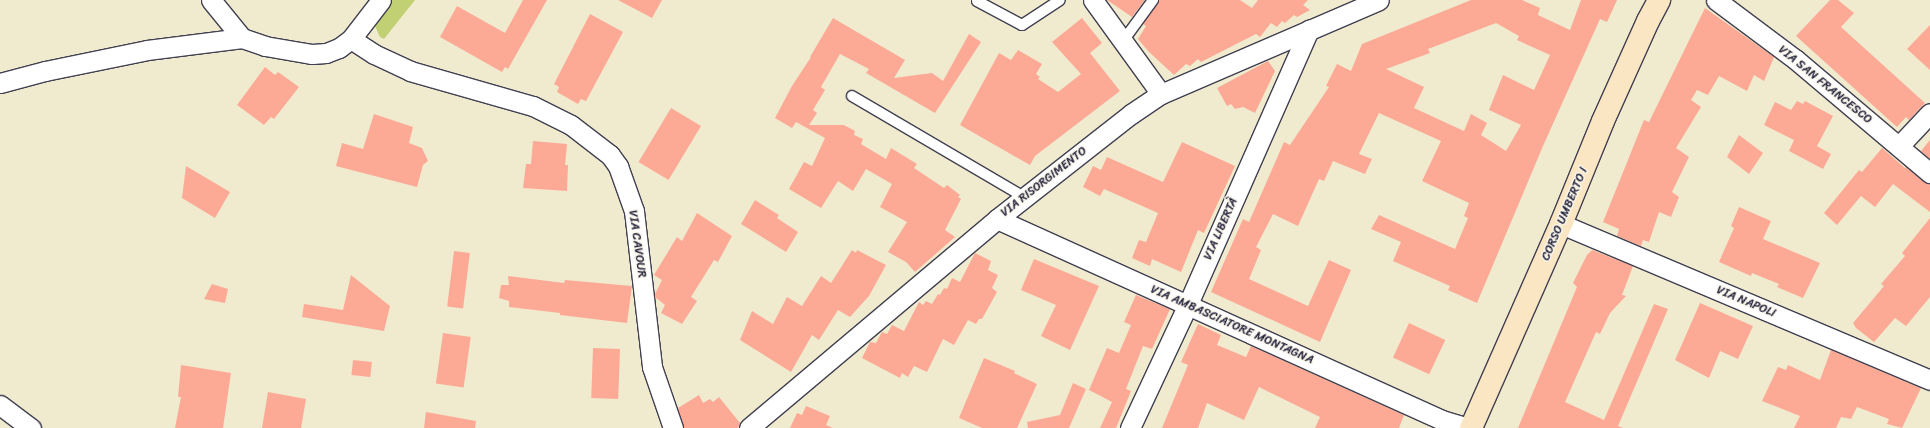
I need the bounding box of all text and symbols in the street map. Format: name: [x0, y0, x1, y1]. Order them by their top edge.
street label: VIA SAN FRANCESCO: [1775, 43, 1875, 127]
street label: VIA RISORGIMENTO: [997, 143, 1091, 221]
street label: CORSO UMBERTO I: [1539, 165, 1591, 263]
street label: VIA LIBERTÀ: [1201, 195, 1241, 263]
street label: VIA CAVOUR: [625, 209, 649, 279]
street label: VIA AMBASCIATORE MONTAGNA: [1149, 283, 1315, 367]
street label: VIA NAPOLI: [1714, 283, 1778, 321]

